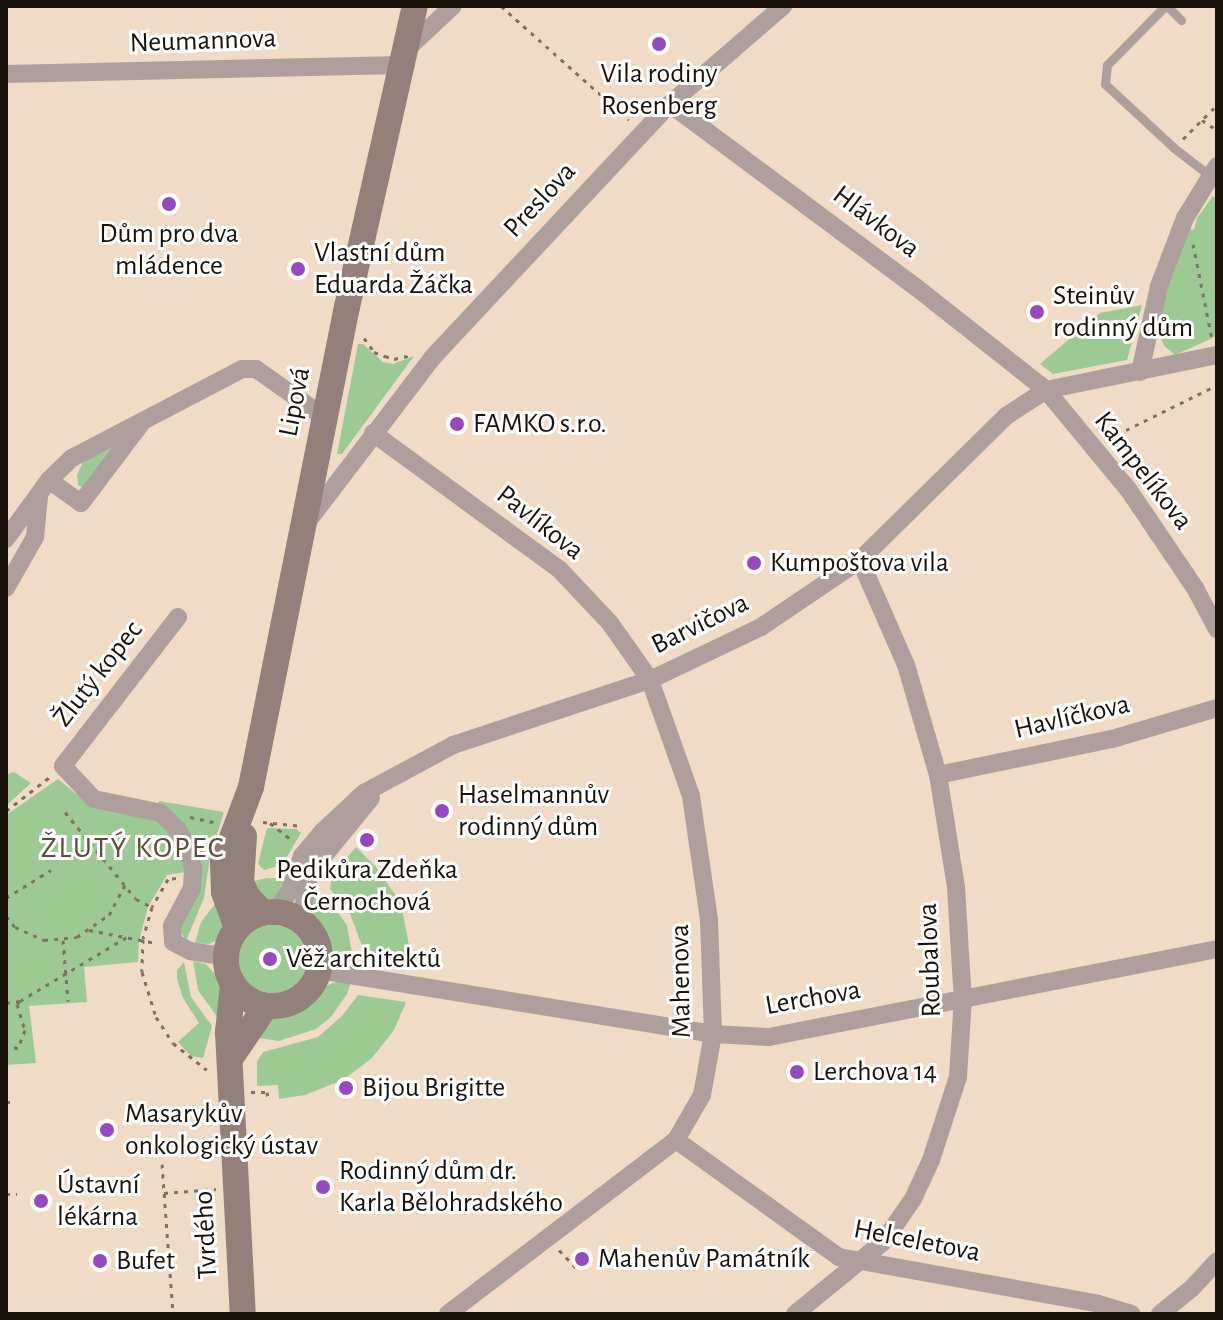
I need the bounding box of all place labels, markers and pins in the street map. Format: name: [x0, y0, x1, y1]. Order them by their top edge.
marker: Vila rodiny Rosenberg: [650, 35, 668, 53]
place label: Vila rodiny Rosenberg: [601, 57, 717, 123]
marker: Dům pro dva mládence: [160, 195, 178, 213]
place label: Dům pro dva mládence: [99, 217, 239, 283]
place label: Vlastní dům Eduarda Žáčka: [314, 236, 473, 302]
marker: Vlastní dům Eduarda Žáčka: [289, 260, 307, 278]
place label: Steinův rodinný dům: [1053, 279, 1193, 345]
marker: Steinův rodinný dům: [1028, 303, 1046, 321]
place label: FAMKO s.r.o.: [473, 407, 607, 441]
marker: FAMKO s.r.o.: [448, 415, 466, 433]
place label: Kumpoštova vila: [770, 546, 949, 580]
marker: Kumpoštova vila: [745, 554, 763, 572]
place label: Haselmannův rodinný dům: [458, 778, 609, 844]
marker: Haselmannův rodinný dům: [433, 802, 451, 820]
marker: Pedikůra Zdeňka Černochová: [358, 831, 376, 849]
place label: Pedikůra Zdeňka Černochová: [276, 853, 458, 919]
place label: Věž architektů: [286, 942, 441, 976]
marker: Věž architektů: [261, 950, 279, 968]
place label: Lerchova 14: [813, 1055, 937, 1089]
marker: Lerchova 14: [788, 1063, 806, 1081]
place label: Bijou Brigitte: [362, 1071, 505, 1105]
marker: Bijou Brigitte: [337, 1079, 355, 1097]
place label: Masarykův onkologický ústav: [125, 1097, 318, 1163]
marker: Masarykův onkologický ústav: [96, 1119, 118, 1141]
place label: Rodinný dům dr. Karla Bělohradského: [339, 1154, 563, 1220]
place label: Ústavní lékárna: [57, 1168, 139, 1234]
marker: Rodinný dům dr. Karla Bělohradského: [314, 1178, 332, 1196]
marker: Ústavní lékárna: [32, 1192, 50, 1210]
place label: Mahenův Památník: [598, 1242, 810, 1276]
place label: Bufet: [116, 1244, 175, 1278]
marker: Mahenův Památník: [573, 1250, 591, 1268]
marker: Bufet: [91, 1252, 109, 1270]

